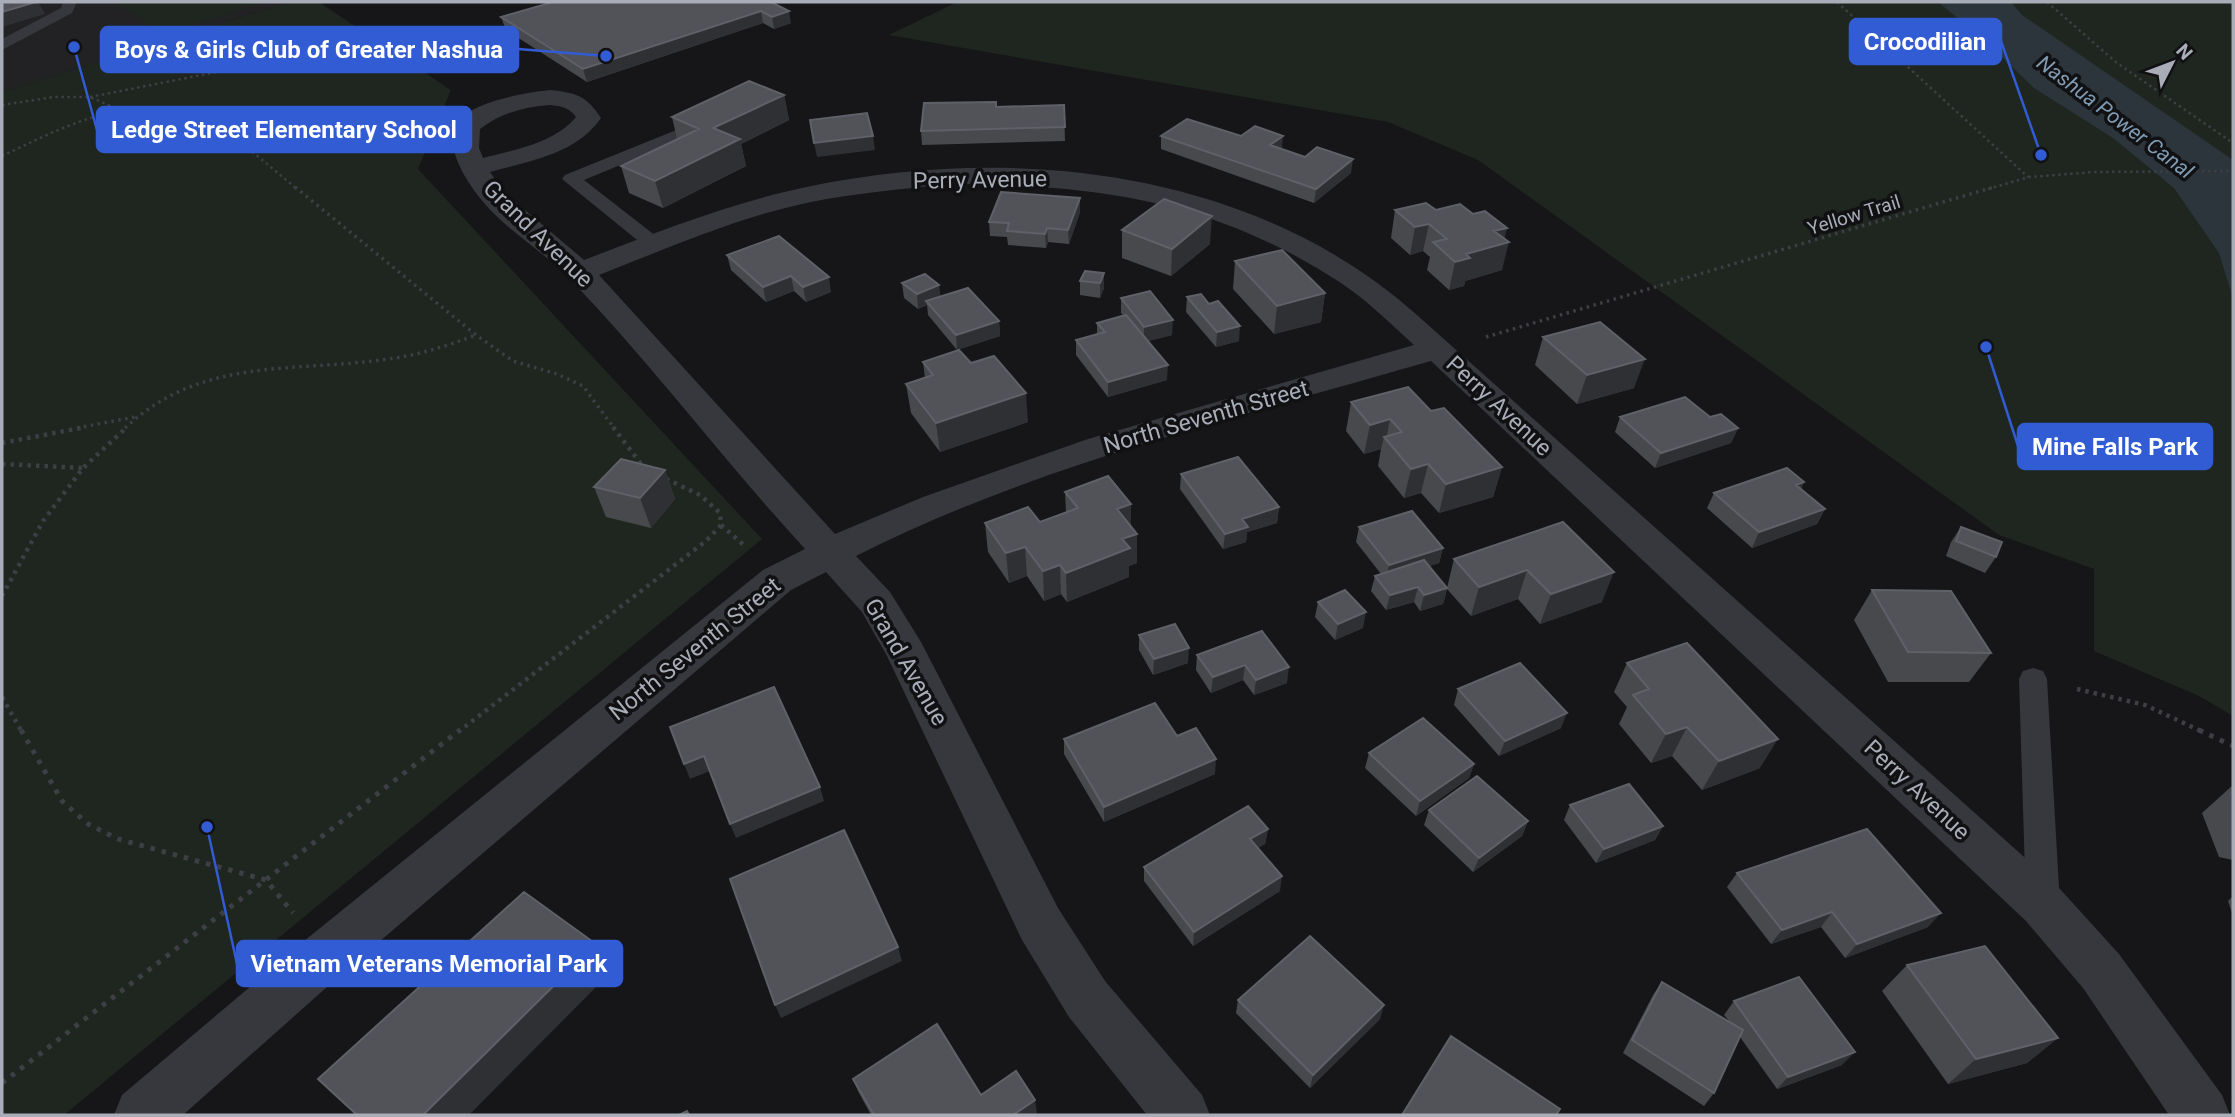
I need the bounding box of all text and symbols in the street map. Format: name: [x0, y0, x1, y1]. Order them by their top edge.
callout: Crocodilian: [1850, 19, 2001, 64]
callout: Boys & Girls Club of Greater Nashua: [101, 27, 518, 72]
text: Crocodilian: [1864, 28, 1986, 56]
north arrow: [2137, 28, 2207, 98]
text: Boys & Girls Club of Greater Nashua: [115, 36, 503, 64]
water label: Nashua Power Canal: [2032, 50, 2198, 184]
callout: Ledge Street Elementary School: [97, 107, 471, 152]
text: Ledge Street Elementary School: [111, 116, 457, 144]
street label: Perry Avenue: [913, 165, 1047, 195]
street label: Grand Avenue: [478, 175, 598, 293]
street label: Yellow Trail: [1805, 190, 1903, 240]
street label: Perry Avenue: [1441, 350, 1557, 462]
street label: North Seventh Street: [1100, 375, 1312, 459]
callout: Mine Falls Park: [2018, 424, 2212, 469]
text: Mine Falls Park: [2032, 433, 2199, 461]
street label: North Seventh Street: [604, 572, 786, 726]
street label: Grand Avenue: [859, 594, 953, 730]
street label: Perry Avenue: [1859, 734, 1975, 846]
callout: Vietnam Veterans Memorial Park: [237, 941, 622, 986]
text: Vietnam Veterans Memorial Park: [251, 950, 609, 978]

